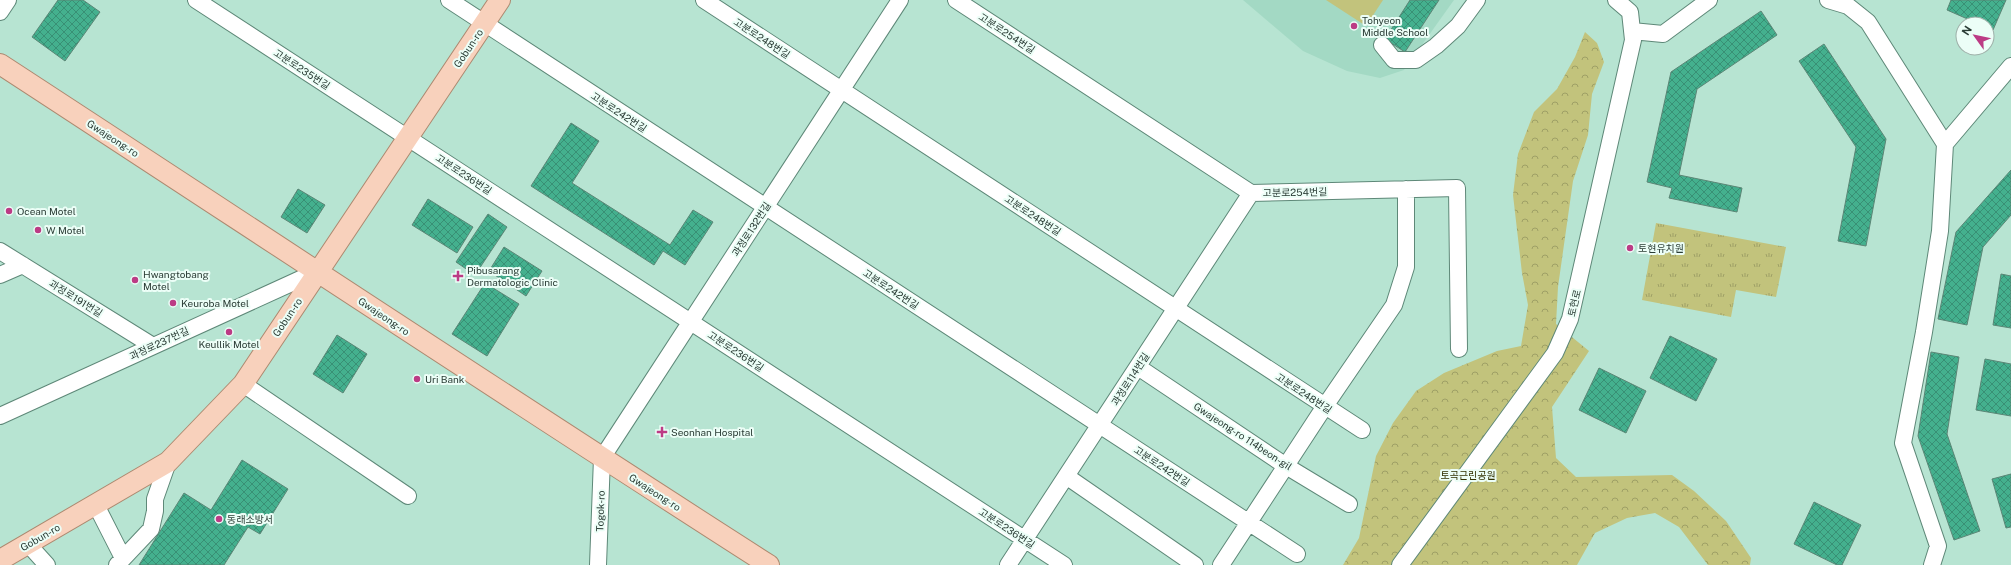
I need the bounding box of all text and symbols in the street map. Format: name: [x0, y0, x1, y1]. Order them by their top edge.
street label: 고분로254번길: [977, 10, 1037, 56]
place label: Tohyeon Middle School: [1362, 14, 1428, 38]
street label: 고분로248번길: [732, 15, 792, 61]
north arrow: [1955, 16, 1995, 56]
marker: Tohyeon Middle School: [1349, 21, 1359, 31]
text: N: [1959, 24, 1974, 37]
street label: Gobun-ro: [451, 26, 485, 70]
street label: 고분로235번길: [272, 46, 332, 92]
street label: 고분로242번길: [589, 89, 649, 135]
street label: Gwajeong-ro: [85, 117, 141, 159]
street label: 고분로236번길: [434, 151, 494, 197]
street label: 고분로254번길: [1263, 185, 1327, 199]
street label: 고분로248번길: [1003, 192, 1063, 238]
street label: 과정로132번길: [729, 200, 773, 258]
place label: Ocean Motel: [17, 205, 76, 217]
marker: Ocean Motel: [4, 206, 14, 216]
place label: W Motel: [46, 224, 85, 236]
marker: W Motel: [33, 225, 43, 235]
place label: 토현유치원: [1638, 242, 1684, 254]
marker: 토현유치원: [1625, 243, 1635, 253]
place label: Pibusarang Dermatologic Clinic: [467, 264, 558, 288]
street label: 고분로242번길: [861, 266, 921, 312]
place label: Hwangtobang Motel: [143, 268, 209, 292]
marker: Pibusarang Dermatologic Clinic: [452, 270, 464, 282]
marker: Hwangtobang Motel: [130, 275, 140, 285]
street label: 과정로191번길: [47, 277, 105, 319]
street label: 토현로: [1565, 288, 1583, 318]
street label: Gwajeong-ro: [356, 294, 412, 338]
street label: Gobun-ro: [270, 295, 304, 339]
place label: Keuroba Motel: [181, 297, 249, 309]
marker: Keuroba Motel: [168, 298, 178, 308]
street label: 과정로237번길: [127, 324, 191, 362]
marker: Keullik Motel: [224, 327, 234, 337]
street label: 고분로236번길: [706, 328, 766, 374]
place label: Keullik Motel: [198, 338, 260, 350]
street label: 과정로114번길: [1109, 350, 1151, 408]
street label: 고분로248번길: [1274, 370, 1334, 416]
place label: Uri Bank: [425, 373, 465, 385]
marker: Uri Bank: [412, 374, 422, 384]
street label: Gwajeong-ro 114beon-gil: [1192, 400, 1294, 472]
marker: Seonhan Hospital: [656, 426, 668, 438]
place label: Seonhan Hospital: [671, 426, 753, 438]
street label: 고분로242번길: [1132, 443, 1192, 489]
park label: 토곡근린공원: [1440, 469, 1496, 481]
street label: Gwajeong-ro: [627, 471, 683, 513]
street label: Togok-ro: [593, 490, 607, 532]
street label: 고분로236번길: [977, 505, 1037, 551]
place label: 동래소방서: [227, 513, 273, 525]
marker: 동래소방서: [214, 514, 224, 524]
street label: Gobun-ro: [18, 521, 62, 553]

